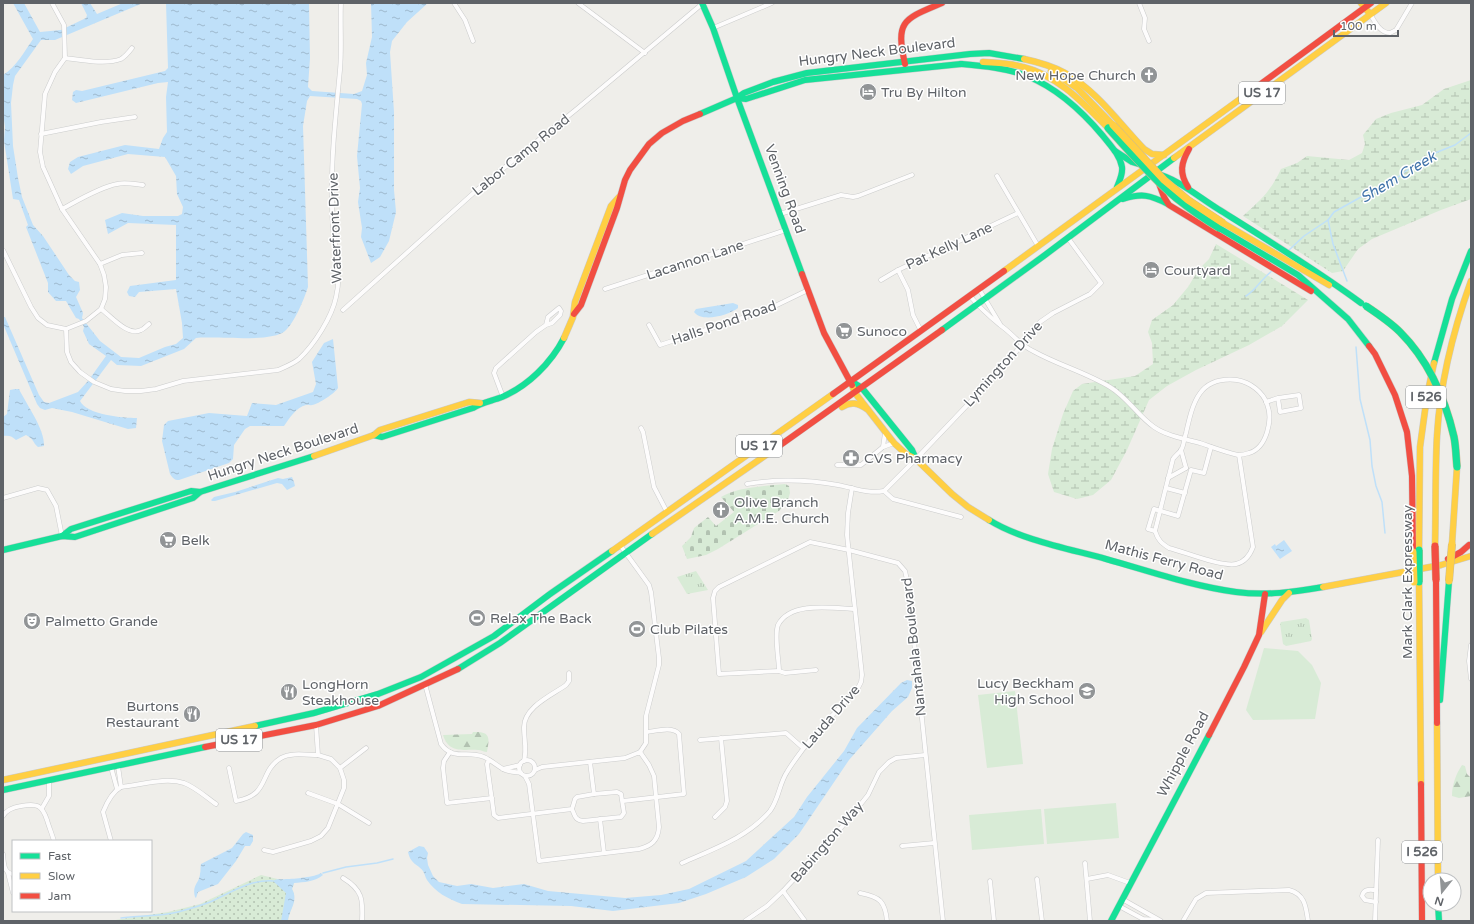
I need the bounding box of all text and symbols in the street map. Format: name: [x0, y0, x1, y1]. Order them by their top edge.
scale bar: [1334, 12, 1398, 38]
text: 100 m: [1340, 19, 1377, 33]
street label: Hungry Neck Boulevard: [798, 34, 956, 70]
church icon: New Hope Church: [1139, 65, 1159, 85]
place label: New Hope Church: [1015, 67, 1136, 84]
hotel icon: Tru By Hilton: [858, 82, 878, 102]
road number: US 17: [1239, 82, 1285, 104]
place label: Tru By Hilton: [881, 84, 967, 101]
street label: Labor Camp Road: [469, 111, 573, 199]
street label: Venning Road: [761, 142, 809, 236]
water label: Shem Creek: [1357, 146, 1441, 207]
street label: Waterfront Drive: [325, 172, 345, 284]
street label: Pat Kelly Lane: [903, 218, 995, 273]
street label: Lacannon Lane: [644, 236, 746, 284]
hotel icon: Courtyard: [1141, 260, 1161, 280]
place label: Courtyard: [1164, 262, 1230, 279]
street label: Halls Pond Road: [669, 297, 779, 349]
street label: Lymington Drive: [960, 318, 1046, 410]
supermarket icon: Sunoco: [834, 321, 854, 341]
place label: Sunoco: [857, 323, 907, 340]
road number: I 526: [1406, 386, 1446, 408]
street label: Hungry Neck Boulevard: [205, 420, 361, 484]
road number: US 17: [736, 435, 782, 457]
pharmacy icon: CVS Pharmacy: [841, 448, 861, 468]
place label: CVS Pharmacy: [864, 450, 963, 467]
place label: Olive Branch A.M.E. Church: [734, 494, 829, 527]
church icon: Olive Branch A.M.E. Church: [711, 500, 731, 520]
street label: Mark Clark Expressway: [1399, 505, 1416, 659]
supermarket icon: Belk: [158, 530, 178, 550]
place label: Belk: [181, 532, 210, 549]
street label: Mathis Ferry Road: [1103, 536, 1225, 584]
street label: Nantahala Boulevard: [898, 577, 930, 717]
sports icon: Relax The Back: [467, 608, 487, 628]
place label: Relax The Back: [490, 610, 592, 627]
theatre icon: Palmetto Grande: [22, 611, 42, 631]
place label: Palmetto Grande: [45, 613, 158, 630]
sports icon: Club Pilates: [627, 619, 647, 639]
place label: Club Pilates: [650, 621, 728, 638]
place label: Lucy Beckham High School: [977, 675, 1074, 708]
place label: LongHorn Steakhouse: [302, 676, 379, 709]
street label: Lauda Drive: [799, 681, 863, 752]
school or university icon: Lucy Beckham High School: [1077, 681, 1097, 701]
restaurant icon: LongHorn Steakhouse: [279, 682, 299, 702]
place label: Burtons Restaurant: [106, 698, 180, 731]
restaurant icon: Burtons Restaurant: [182, 704, 202, 724]
street label: Whipple Road: [1153, 708, 1213, 800]
road number: US 17: [216, 729, 262, 751]
street label: Babington Way: [787, 798, 867, 886]
legend: [12, 840, 152, 912]
road number: I 526: [1402, 841, 1442, 863]
text: Fast: [48, 849, 72, 863]
text: Slow: [48, 869, 75, 883]
north arrow: [1422, 872, 1462, 912]
text: Jam: [48, 889, 71, 903]
text: N: [1433, 894, 1445, 909]

